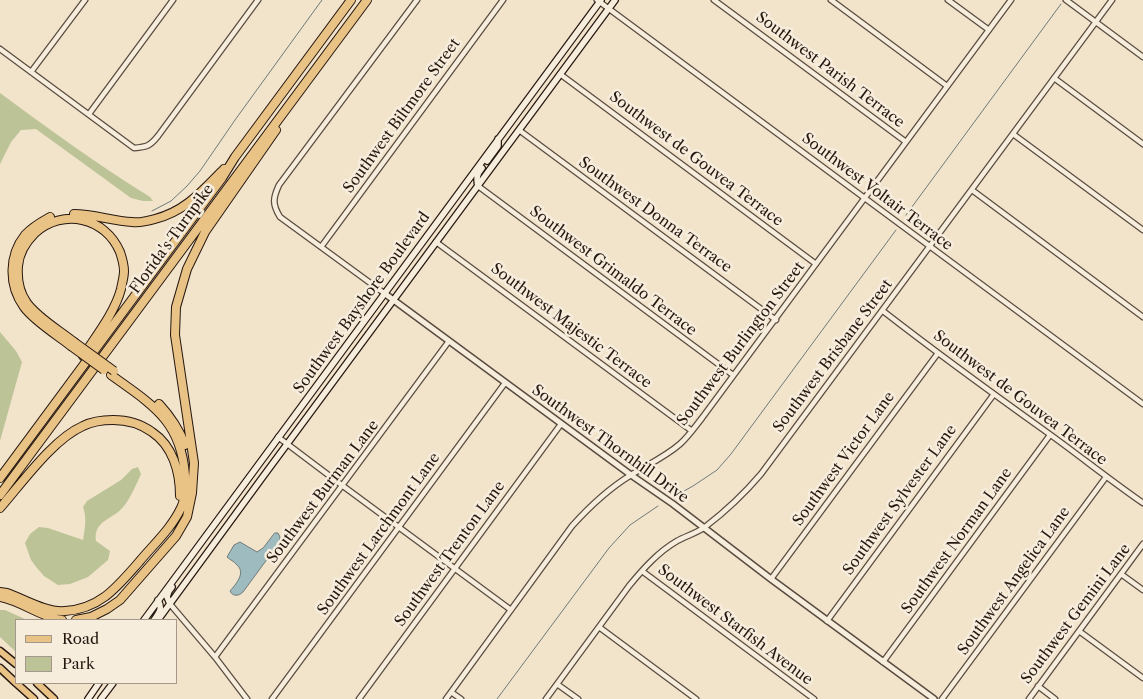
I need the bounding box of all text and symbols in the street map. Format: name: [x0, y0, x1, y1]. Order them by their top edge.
street label: Southwest Parish Terrace: [752, 8, 908, 132]
street label: Southwest Biltmore Street: [340, 35, 464, 197]
street label: Southwest de Gouvea Terrace: [606, 88, 786, 230]
street label: Southwest Voltair Terrace: [798, 129, 956, 255]
street label: Southwest Donna Terrace: [575, 153, 735, 277]
street label: Florida's Turnpike: [126, 181, 218, 297]
street label: Southwest Grimaldo Terrace: [526, 202, 700, 340]
street label: Southwest Bayshore Boulevard: [290, 209, 434, 397]
street label: Southwest Burlington Street: [673, 258, 809, 430]
street label: Southwest Majestic Terrace: [487, 260, 655, 392]
street label: Southwest Brisbane Street: [770, 276, 896, 436]
street label: Southwest de Gouvea Terrace: [930, 327, 1110, 469]
street label: Southwest Thornhill Drive: [528, 381, 692, 507]
street label: Southwest Victor Lane: [789, 388, 899, 530]
street label: Southwest Burman Lane: [263, 417, 383, 567]
street label: Southwest Sylvester Lane: [839, 421, 961, 579]
street label: Southwest Larchmont Lane: [314, 449, 444, 619]
street label: Southwest Norman Lane: [898, 464, 1016, 618]
street label: Southwest Trenton Lane: [391, 478, 509, 630]
street label: Southwest Angelica Lane: [954, 503, 1074, 659]
street label: Southwest Gemini Lane: [1018, 541, 1134, 687]
street label: Southwest Starfish Avenue: [654, 561, 816, 689]
legend: [15, 619, 178, 684]
text: Road: [62, 629, 99, 648]
text: Park: [62, 654, 95, 673]

